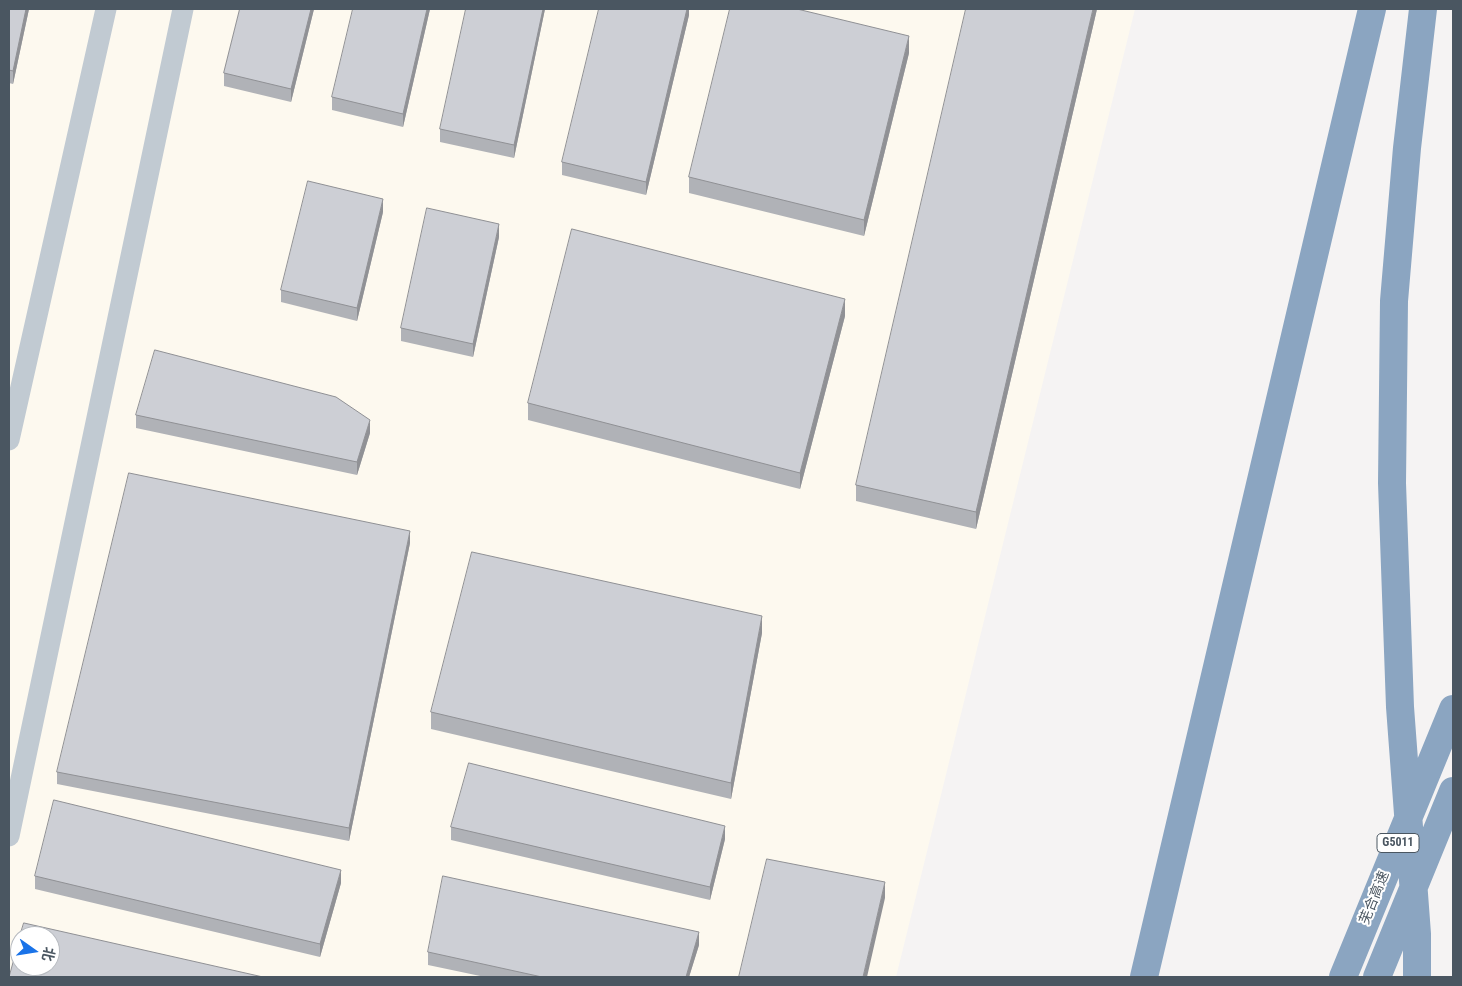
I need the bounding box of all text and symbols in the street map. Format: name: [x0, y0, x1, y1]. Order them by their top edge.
road number: G5011: [1377, 834, 1419, 852]
street label: 芜合高速: [1357, 869, 1393, 927]
north arrow: [10, 926, 60, 976]
text: 北: [39, 946, 58, 963]

